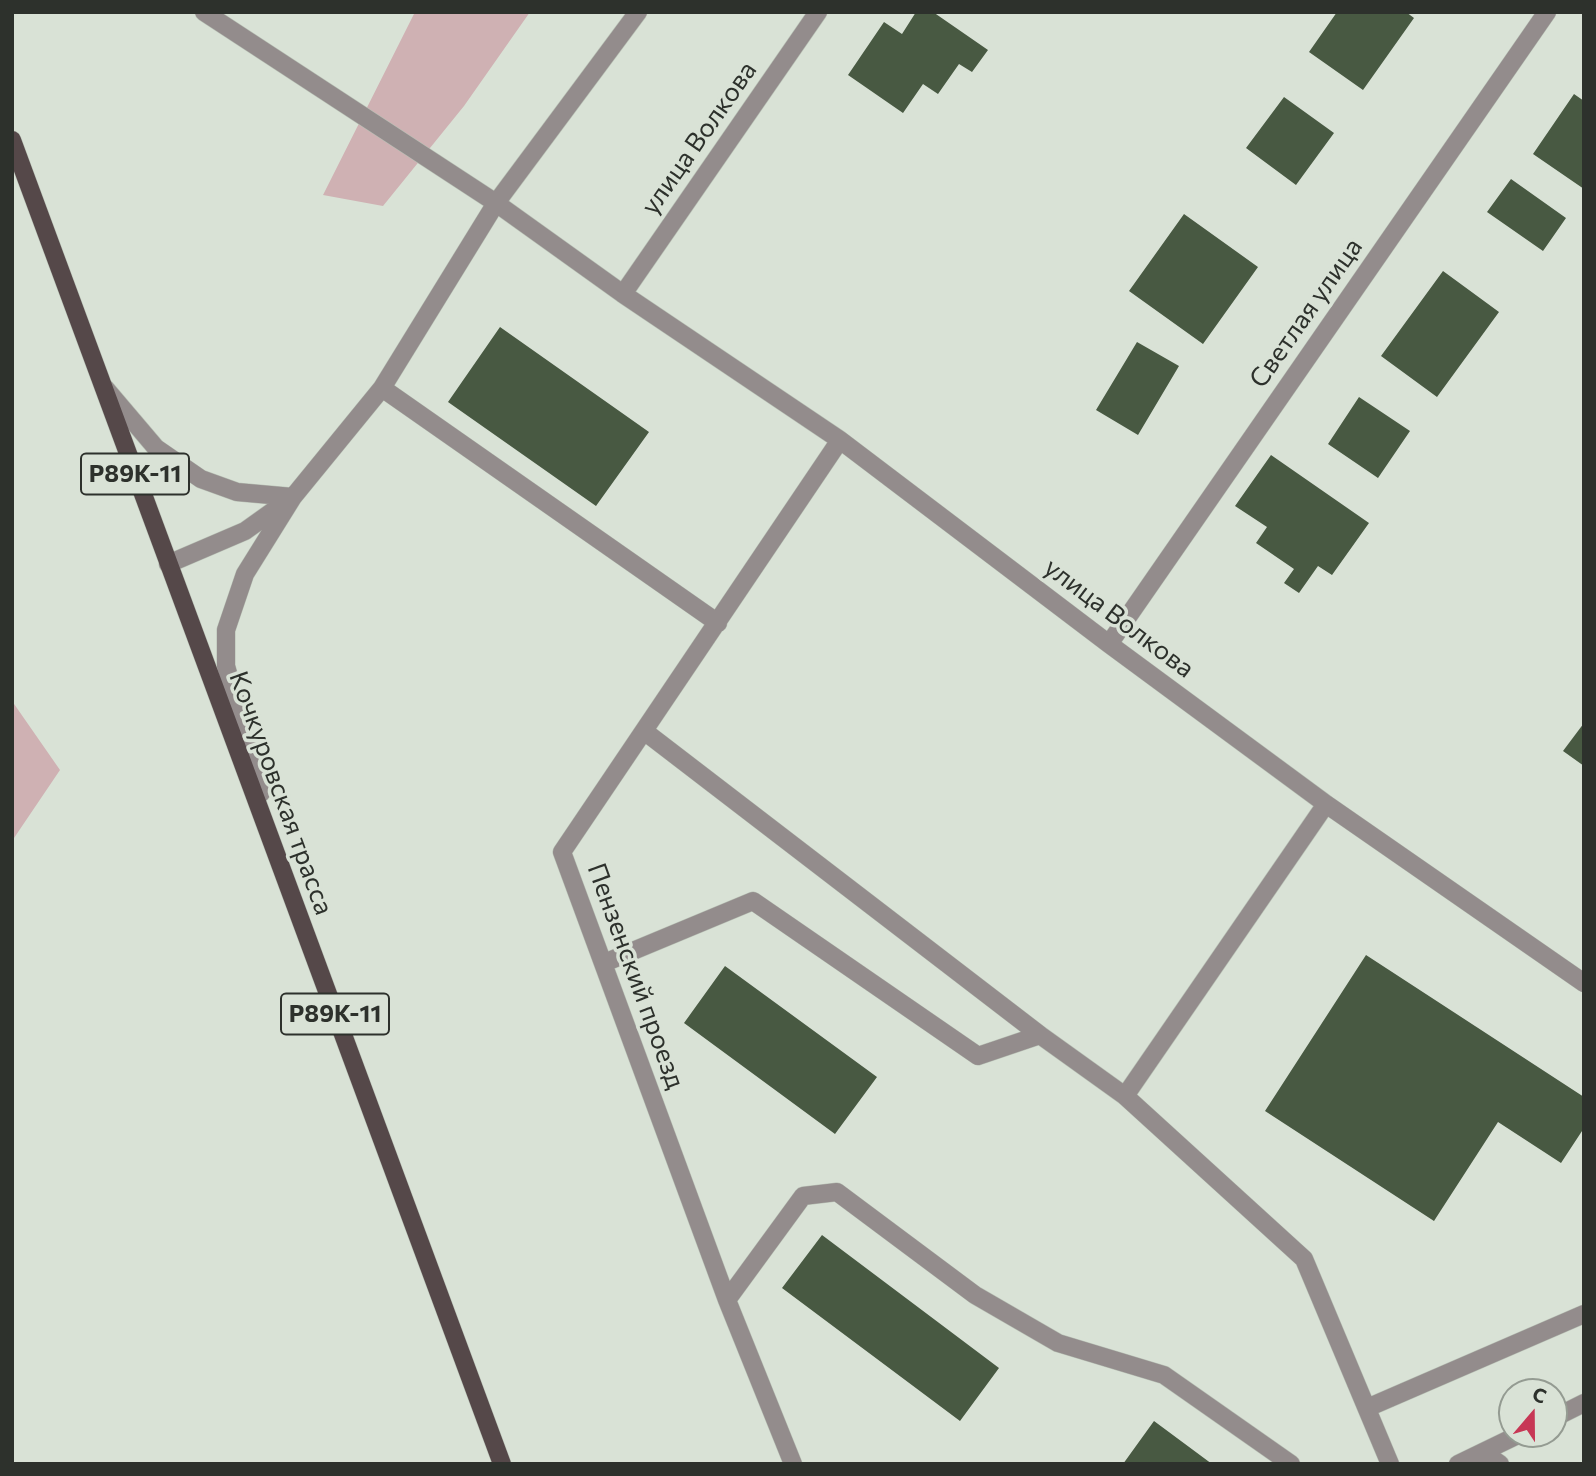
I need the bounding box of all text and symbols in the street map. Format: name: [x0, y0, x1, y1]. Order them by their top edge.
street label: улица Волкова: [635, 56, 763, 220]
street label: Светлая улица: [1243, 232, 1369, 394]
road number: Р89К-11: [81, 453, 189, 494]
street label: улица Волкова: [1038, 552, 1200, 684]
street label: Кочкуровская трасса: [222, 667, 340, 919]
street label: Пензенский проезд: [581, 859, 691, 1093]
road number: Р89К-11: [281, 994, 389, 1034]
north arrow: [1498, 1378, 1568, 1448]
text: С: [1530, 1382, 1550, 1408]

